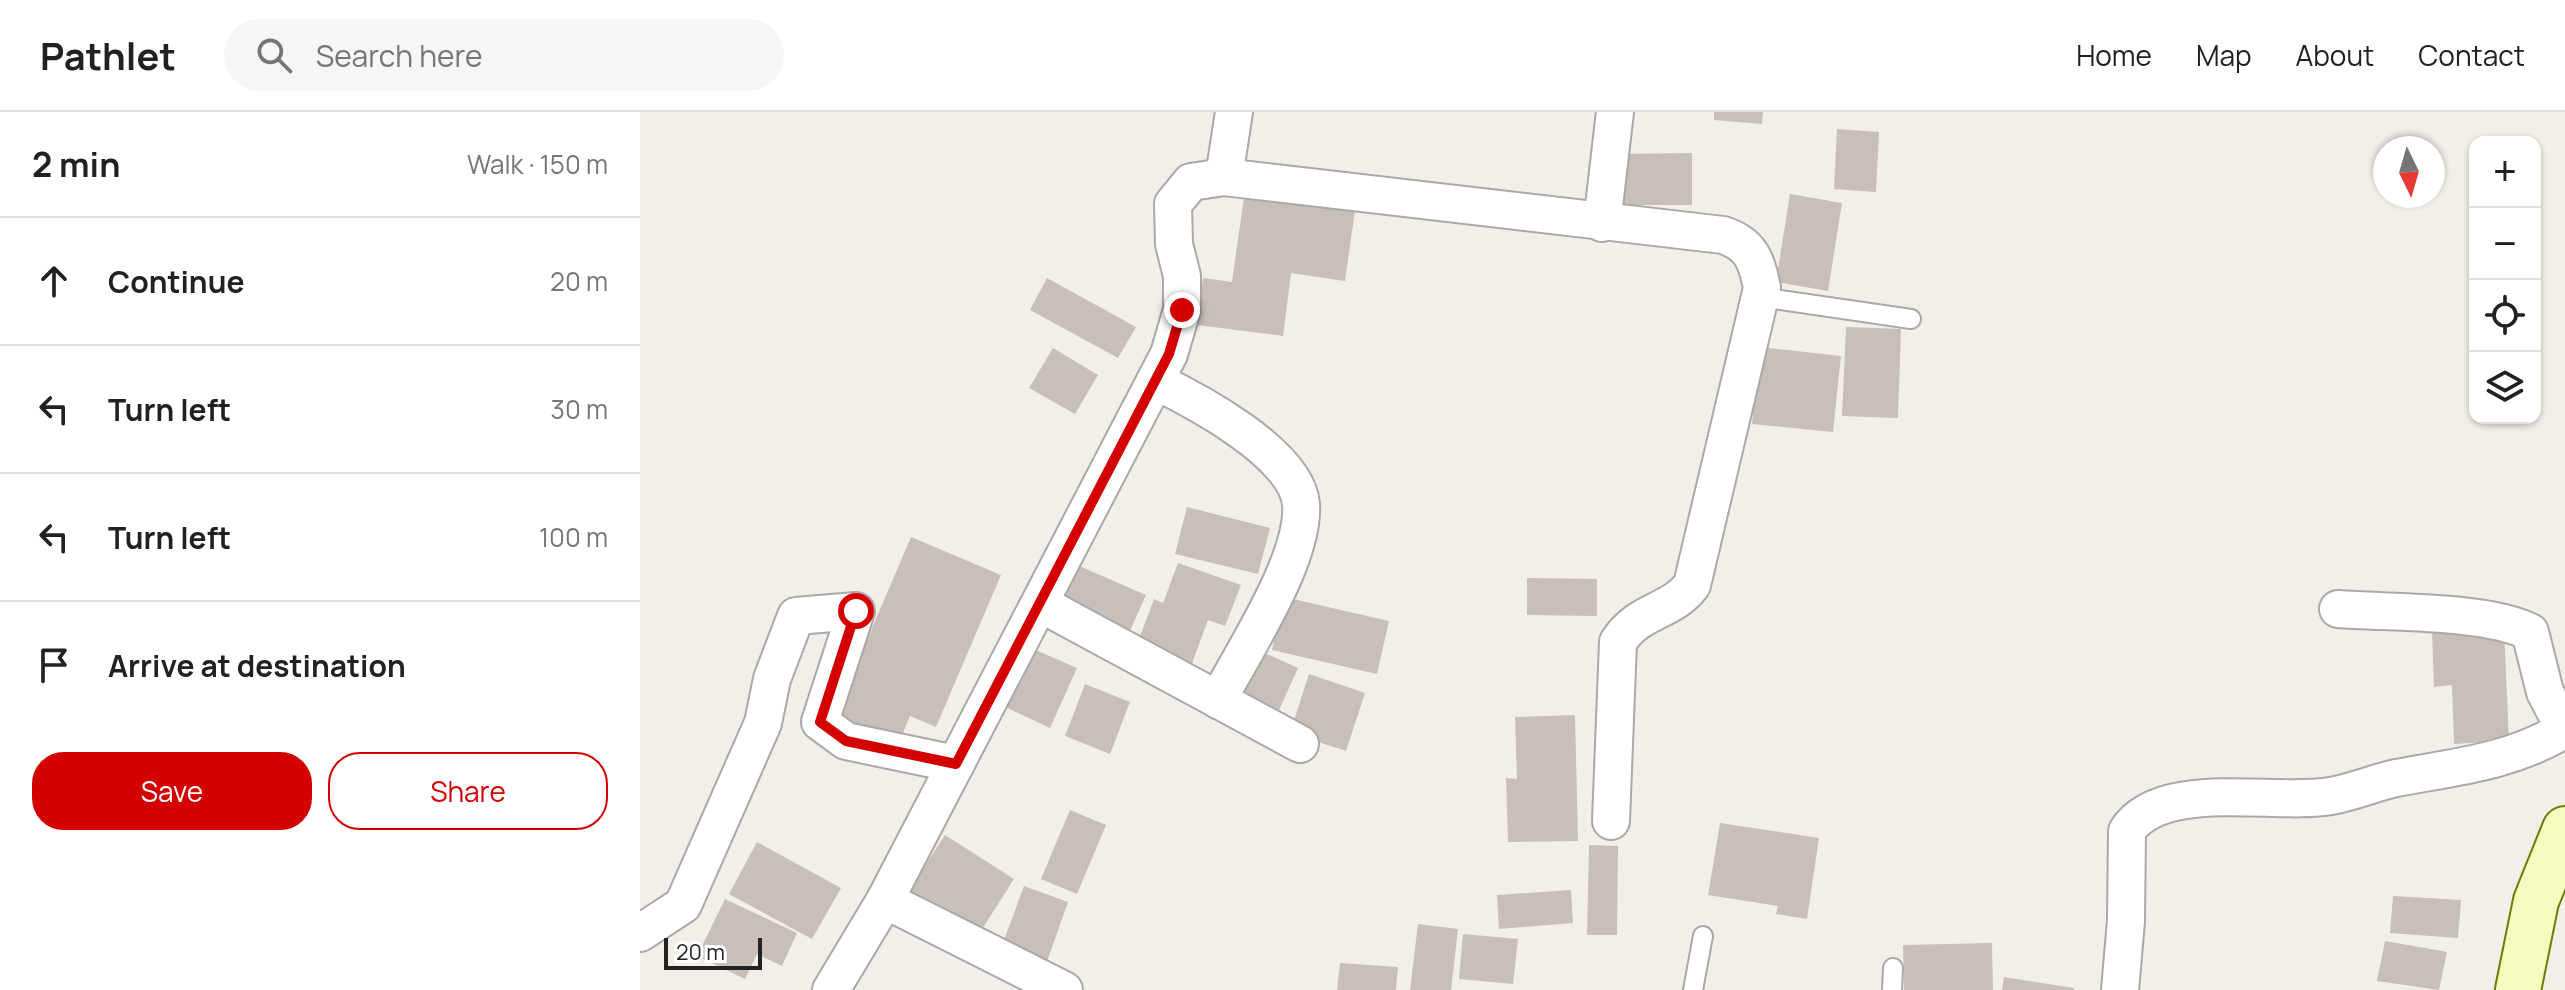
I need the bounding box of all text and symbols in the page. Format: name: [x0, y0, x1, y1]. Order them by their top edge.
search box: [224, 19, 784, 91]
text: Pathlet: [40, 29, 176, 81]
icon: search: [252, 33, 296, 77]
text: Search here: [316, 35, 483, 76]
text: Home: [2076, 36, 2152, 74]
text: Map: [2196, 36, 2252, 74]
text: About: [2296, 36, 2374, 74]
text: Contact: [2418, 36, 2525, 74]
north arrow: [2373, 136, 2445, 208]
map controls: [2469, 136, 2541, 424]
button: +: [2469, 136, 2541, 208]
text: 2 min: [32, 141, 120, 187]
text: Walk · 150 m: [467, 146, 608, 182]
button: −: [2469, 208, 2541, 280]
icon: ahead: [32, 259, 76, 303]
text: Continue: [108, 261, 244, 302]
text: 20 m: [550, 263, 608, 299]
button: locate: [2469, 280, 2541, 352]
route end: [1164, 292, 1200, 328]
button: layers: [2469, 352, 2541, 424]
icon: left: [32, 387, 76, 431]
text: Turn left: [108, 389, 231, 430]
text: 30 m: [551, 391, 608, 427]
icon: left: [32, 515, 76, 559]
text: Turn left: [108, 517, 231, 558]
text: 100 m: [539, 519, 608, 555]
route start: [838, 593, 874, 629]
icon: arrive: [32, 643, 76, 687]
text: Arrive at destination: [108, 645, 406, 686]
button: Save: [32, 752, 312, 830]
button: Share: [328, 752, 608, 830]
scale bar: [664, 934, 762, 970]
text: 20 m: [676, 937, 725, 967]

